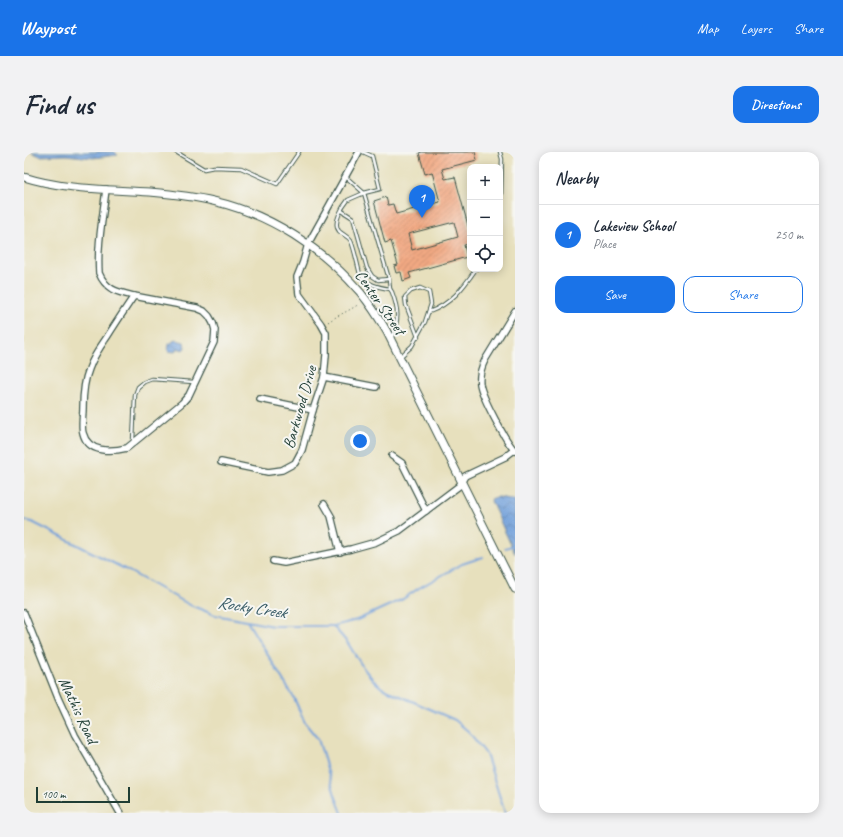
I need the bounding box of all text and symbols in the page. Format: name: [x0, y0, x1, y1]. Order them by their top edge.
text: Waypost: [20, 16, 75, 40]
text: Map: [697, 20, 719, 37]
text: Layers: [741, 20, 772, 37]
text: Share: [794, 20, 823, 37]
button: Directions: [733, 86, 819, 123]
text: Find us: [24, 87, 94, 122]
map controls: [467, 164, 503, 272]
button: +: [467, 164, 503, 200]
text: Nearby: [555, 168, 598, 189]
pin: 1: [409, 185, 435, 218]
button: −: [467, 200, 503, 236]
text: Lakeview School: [593, 217, 674, 236]
text: 1: [565, 227, 571, 243]
text: 250 m: [775, 227, 803, 243]
button: locate: [467, 236, 503, 272]
text: Place: [593, 236, 616, 252]
street label: Center Street: [350, 266, 411, 341]
button: Save: [555, 276, 675, 313]
button: Share: [683, 276, 803, 313]
street label: Barkwood Drive: [279, 362, 322, 451]
your location: [350, 431, 370, 451]
water label: Rocky Creek: [216, 592, 290, 624]
street label: Mathis Road: [54, 674, 103, 749]
scale bar: [36, 785, 130, 804]
text: 100 m: [42, 787, 66, 801]

